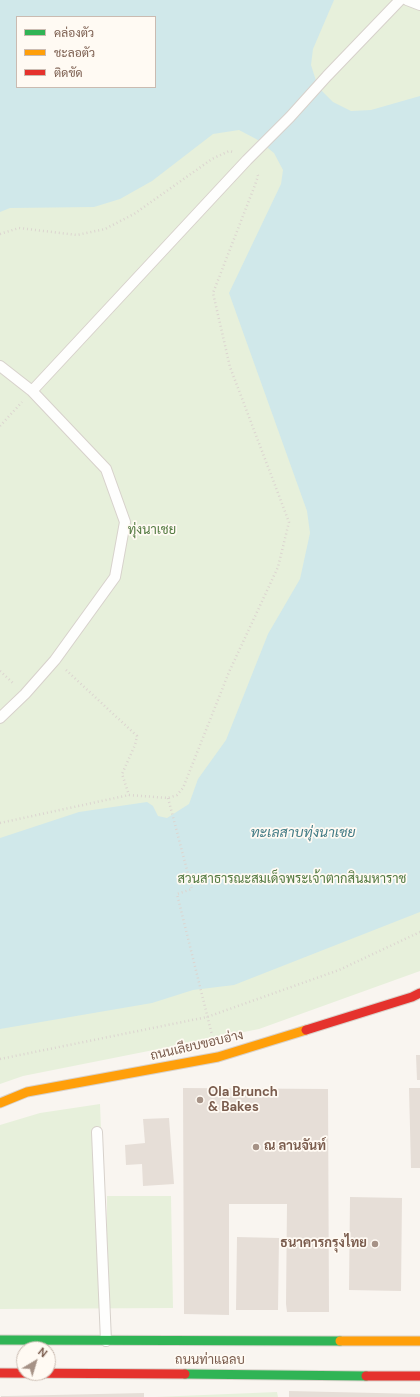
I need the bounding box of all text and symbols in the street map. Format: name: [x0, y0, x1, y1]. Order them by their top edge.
legend: [16, 16, 156, 88]
text: คล่องตัว: [54, 25, 94, 41]
text: ชะลอตัว: [54, 45, 95, 61]
text: ติดขัด: [54, 65, 83, 81]
park label: ทุ่งนาเชย: [128, 523, 176, 539]
water label: ทะเลสาบทุ่งนาเชย: [250, 825, 356, 841]
park label: สวนสาธารณะสมเด็จพระเจ้าตากสินมหาราช: [178, 872, 406, 888]
street label: ถนนเลียบขอบอ่าง: [149, 1028, 245, 1064]
place label: Ola Brunch & Bakes: [208, 1085, 278, 1116]
marker: Ola Brunch & Bakes: [195, 1095, 205, 1105]
place label: ณ ลานจันท์: [264, 1139, 326, 1155]
marker: ณ ลานจันท์: [251, 1142, 261, 1152]
place label: ธนาคารกรุงไทย: [280, 1236, 367, 1252]
marker: ธนาคารกรุงไทย: [370, 1239, 380, 1249]
north arrow: [16, 1341, 56, 1381]
text: N: [35, 1344, 50, 1360]
street label: ถนนท่าแฉลบ: [175, 1353, 245, 1369]

